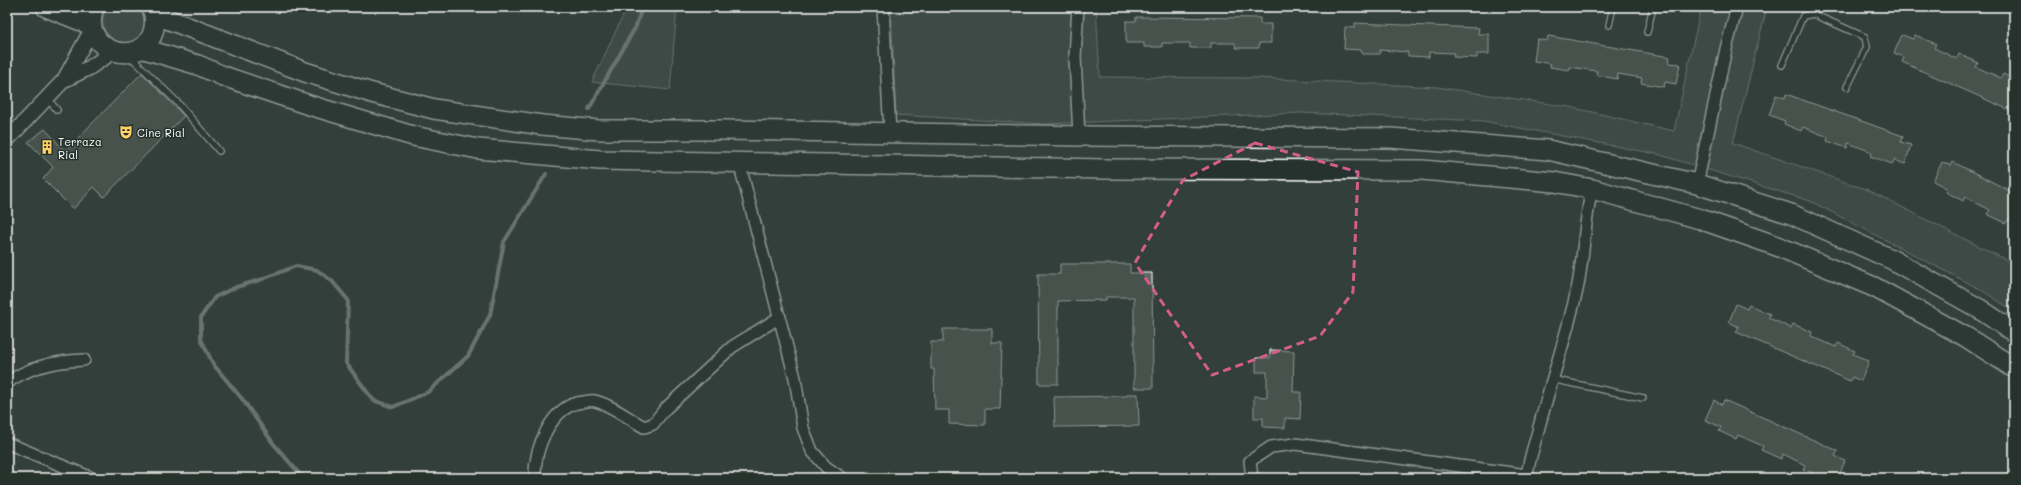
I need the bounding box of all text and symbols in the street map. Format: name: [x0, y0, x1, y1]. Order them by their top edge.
theatre icon: Cine Rial: [118, 124, 134, 140]
place label: Cine Rial: [137, 125, 185, 140]
place label: Terraza Rial: [58, 134, 102, 162]
building icon: Terraza Rial: [39, 139, 55, 155]

